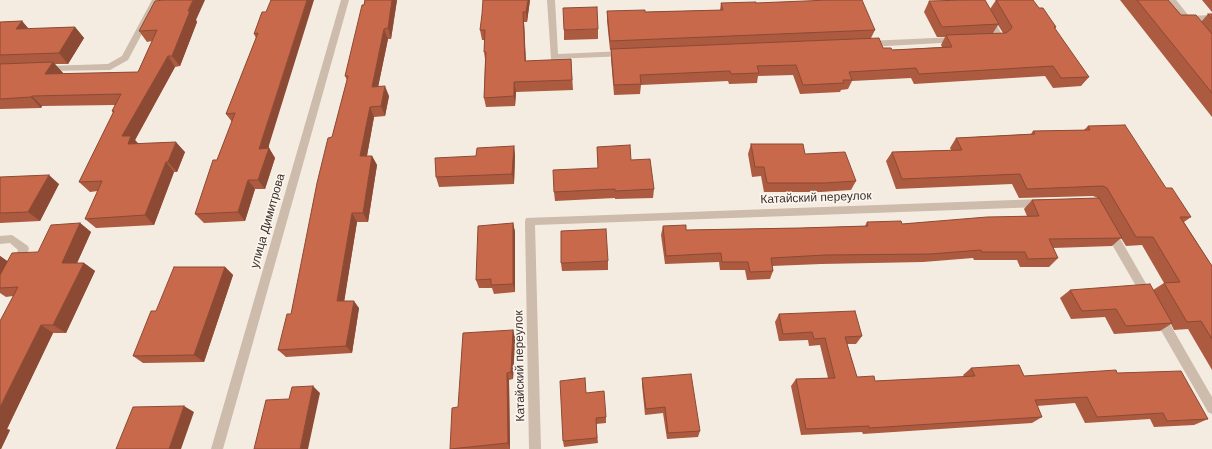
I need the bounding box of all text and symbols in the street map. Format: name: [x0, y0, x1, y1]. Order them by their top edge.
street label: улица Димитрова: [248, 172, 288, 270]
street label: Катайский переулок: [760, 189, 872, 207]
street label: Катайский переулок: [512, 310, 528, 422]

